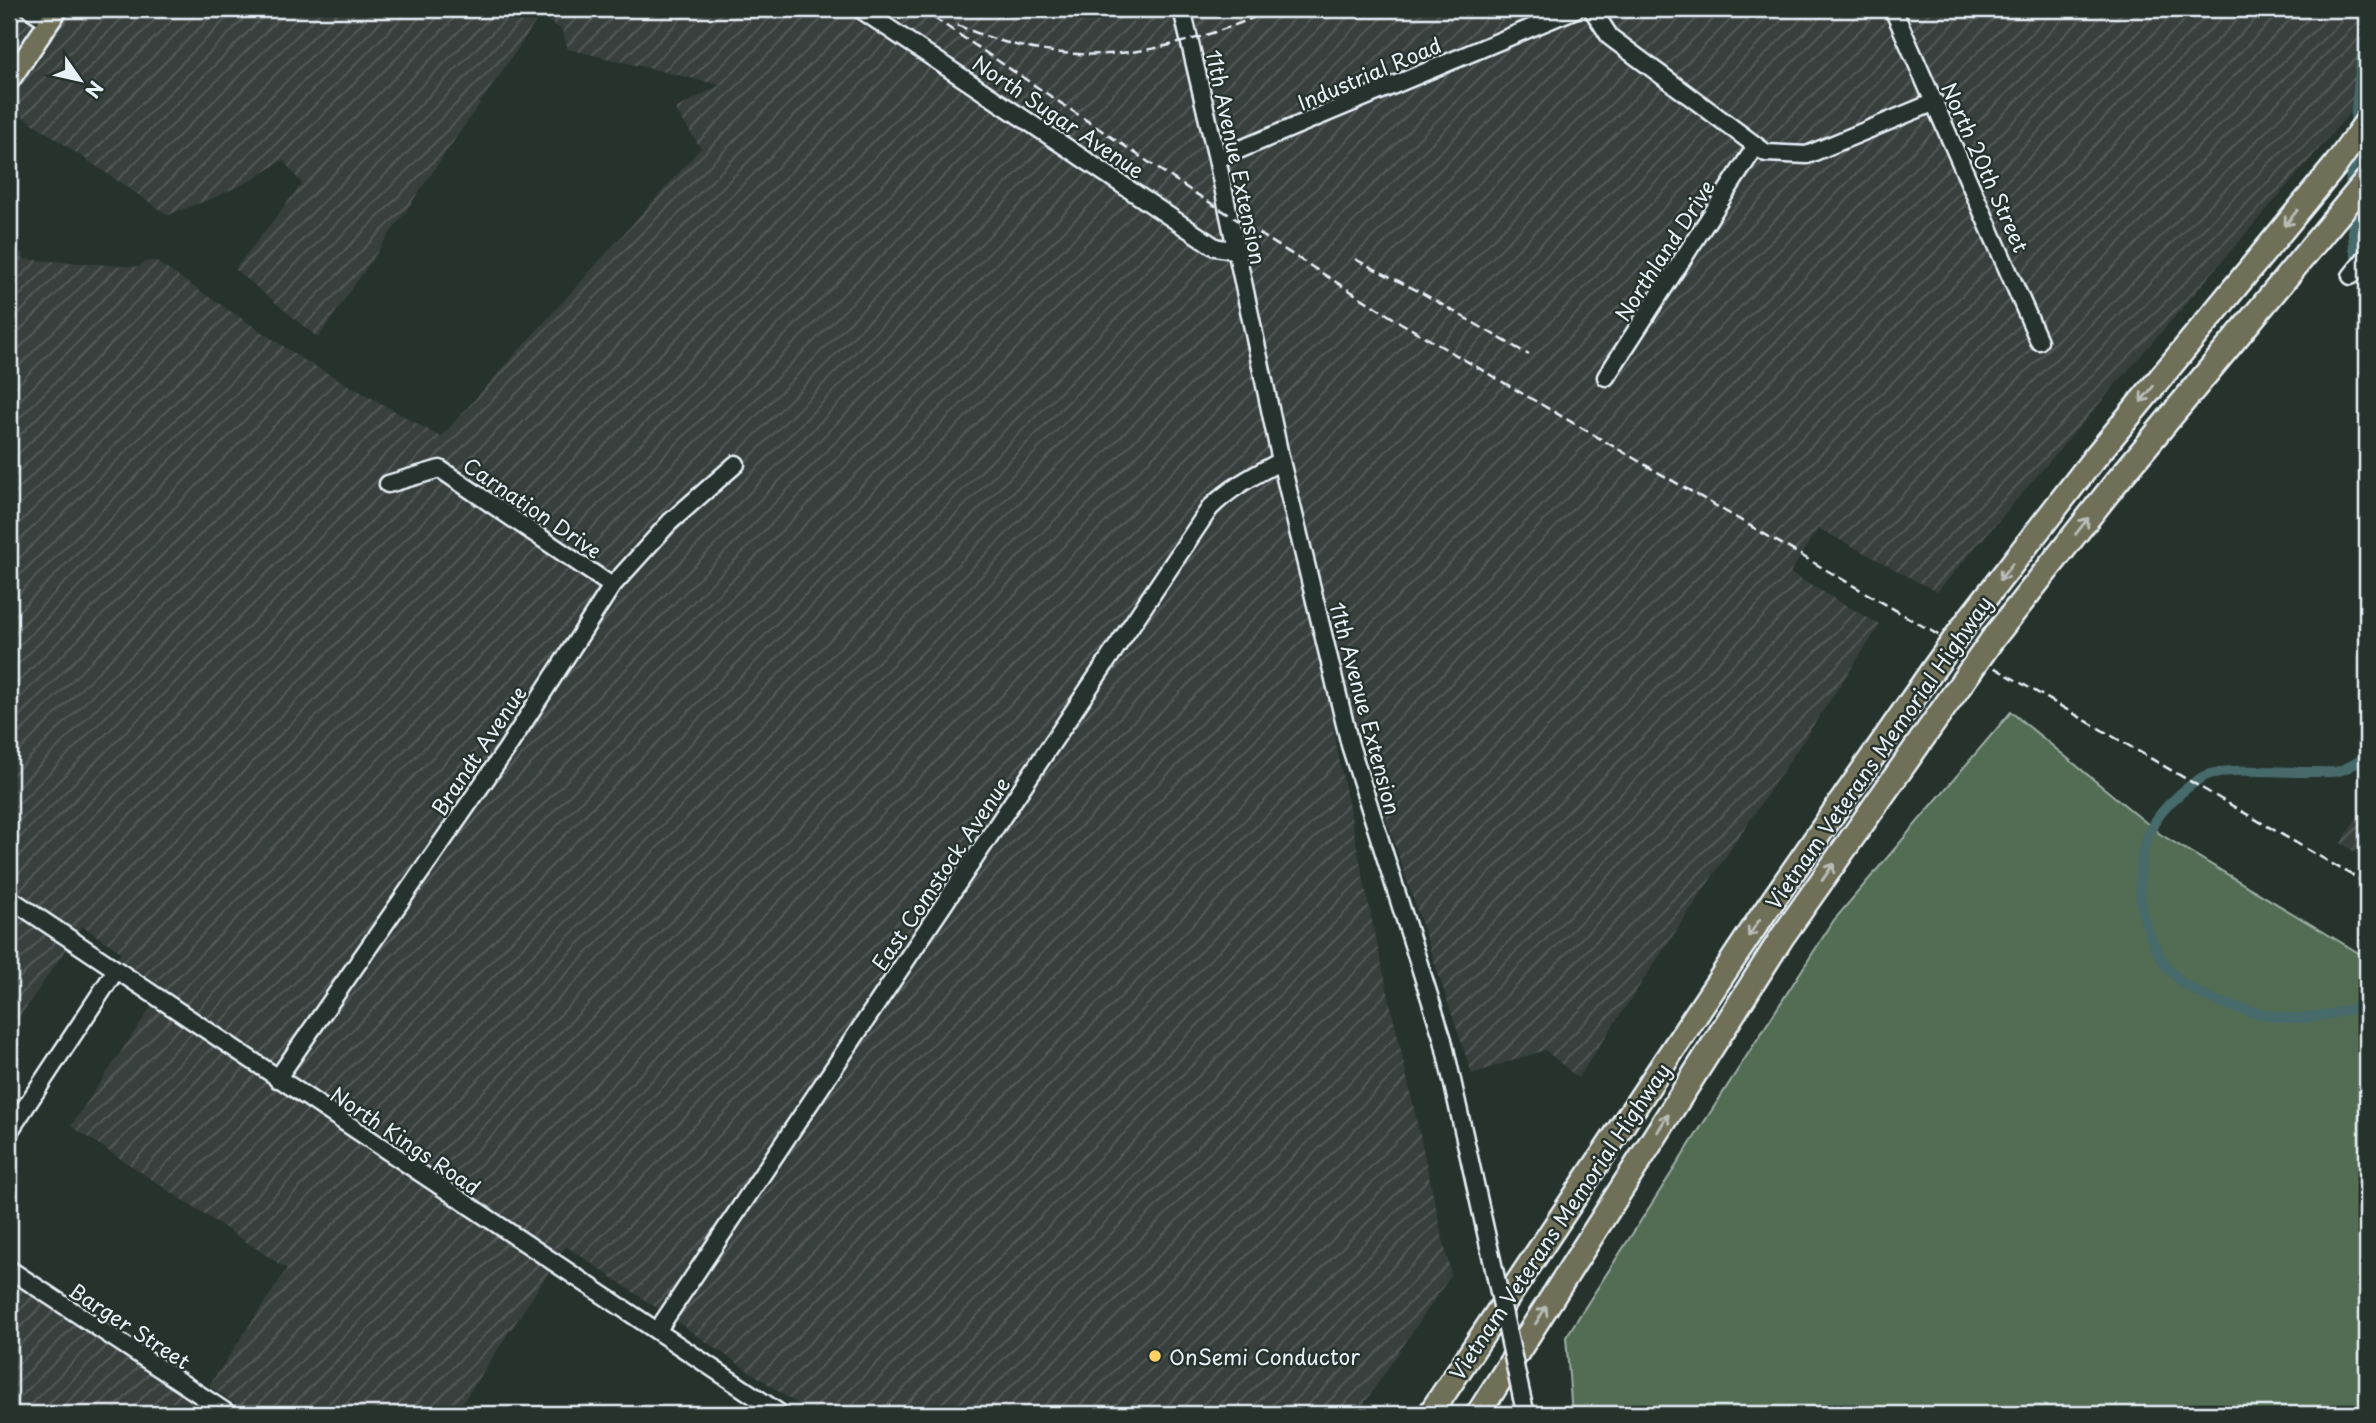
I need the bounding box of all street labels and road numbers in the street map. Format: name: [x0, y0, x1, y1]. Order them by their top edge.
street label: Industrial Road: [1292, 28, 1446, 118]
street label: North Sugar Avenue: [967, 47, 1151, 185]
street label: 11th Avenue Extension: [1199, 47, 1275, 267]
street label: North 20th Street: [1934, 77, 2038, 257]
street label: Northland Drive: [1606, 173, 1722, 327]
street label: Carnation Drive: [457, 449, 609, 565]
street label: Vietnam Veterans Memorial Highway: [1757, 589, 1999, 915]
street label: 11th Avenue Extension: [1322, 598, 1410, 818]
street label: Brandt Avenue: [423, 679, 533, 821]
street label: East Comstock Avenue: [863, 770, 1017, 976]
street label: Vietnam Veterans Memorial Highway: [1440, 1056, 1678, 1386]
street label: North Kings Road: [325, 1078, 487, 1202]
street label: Barger Street: [63, 1274, 197, 1376]

